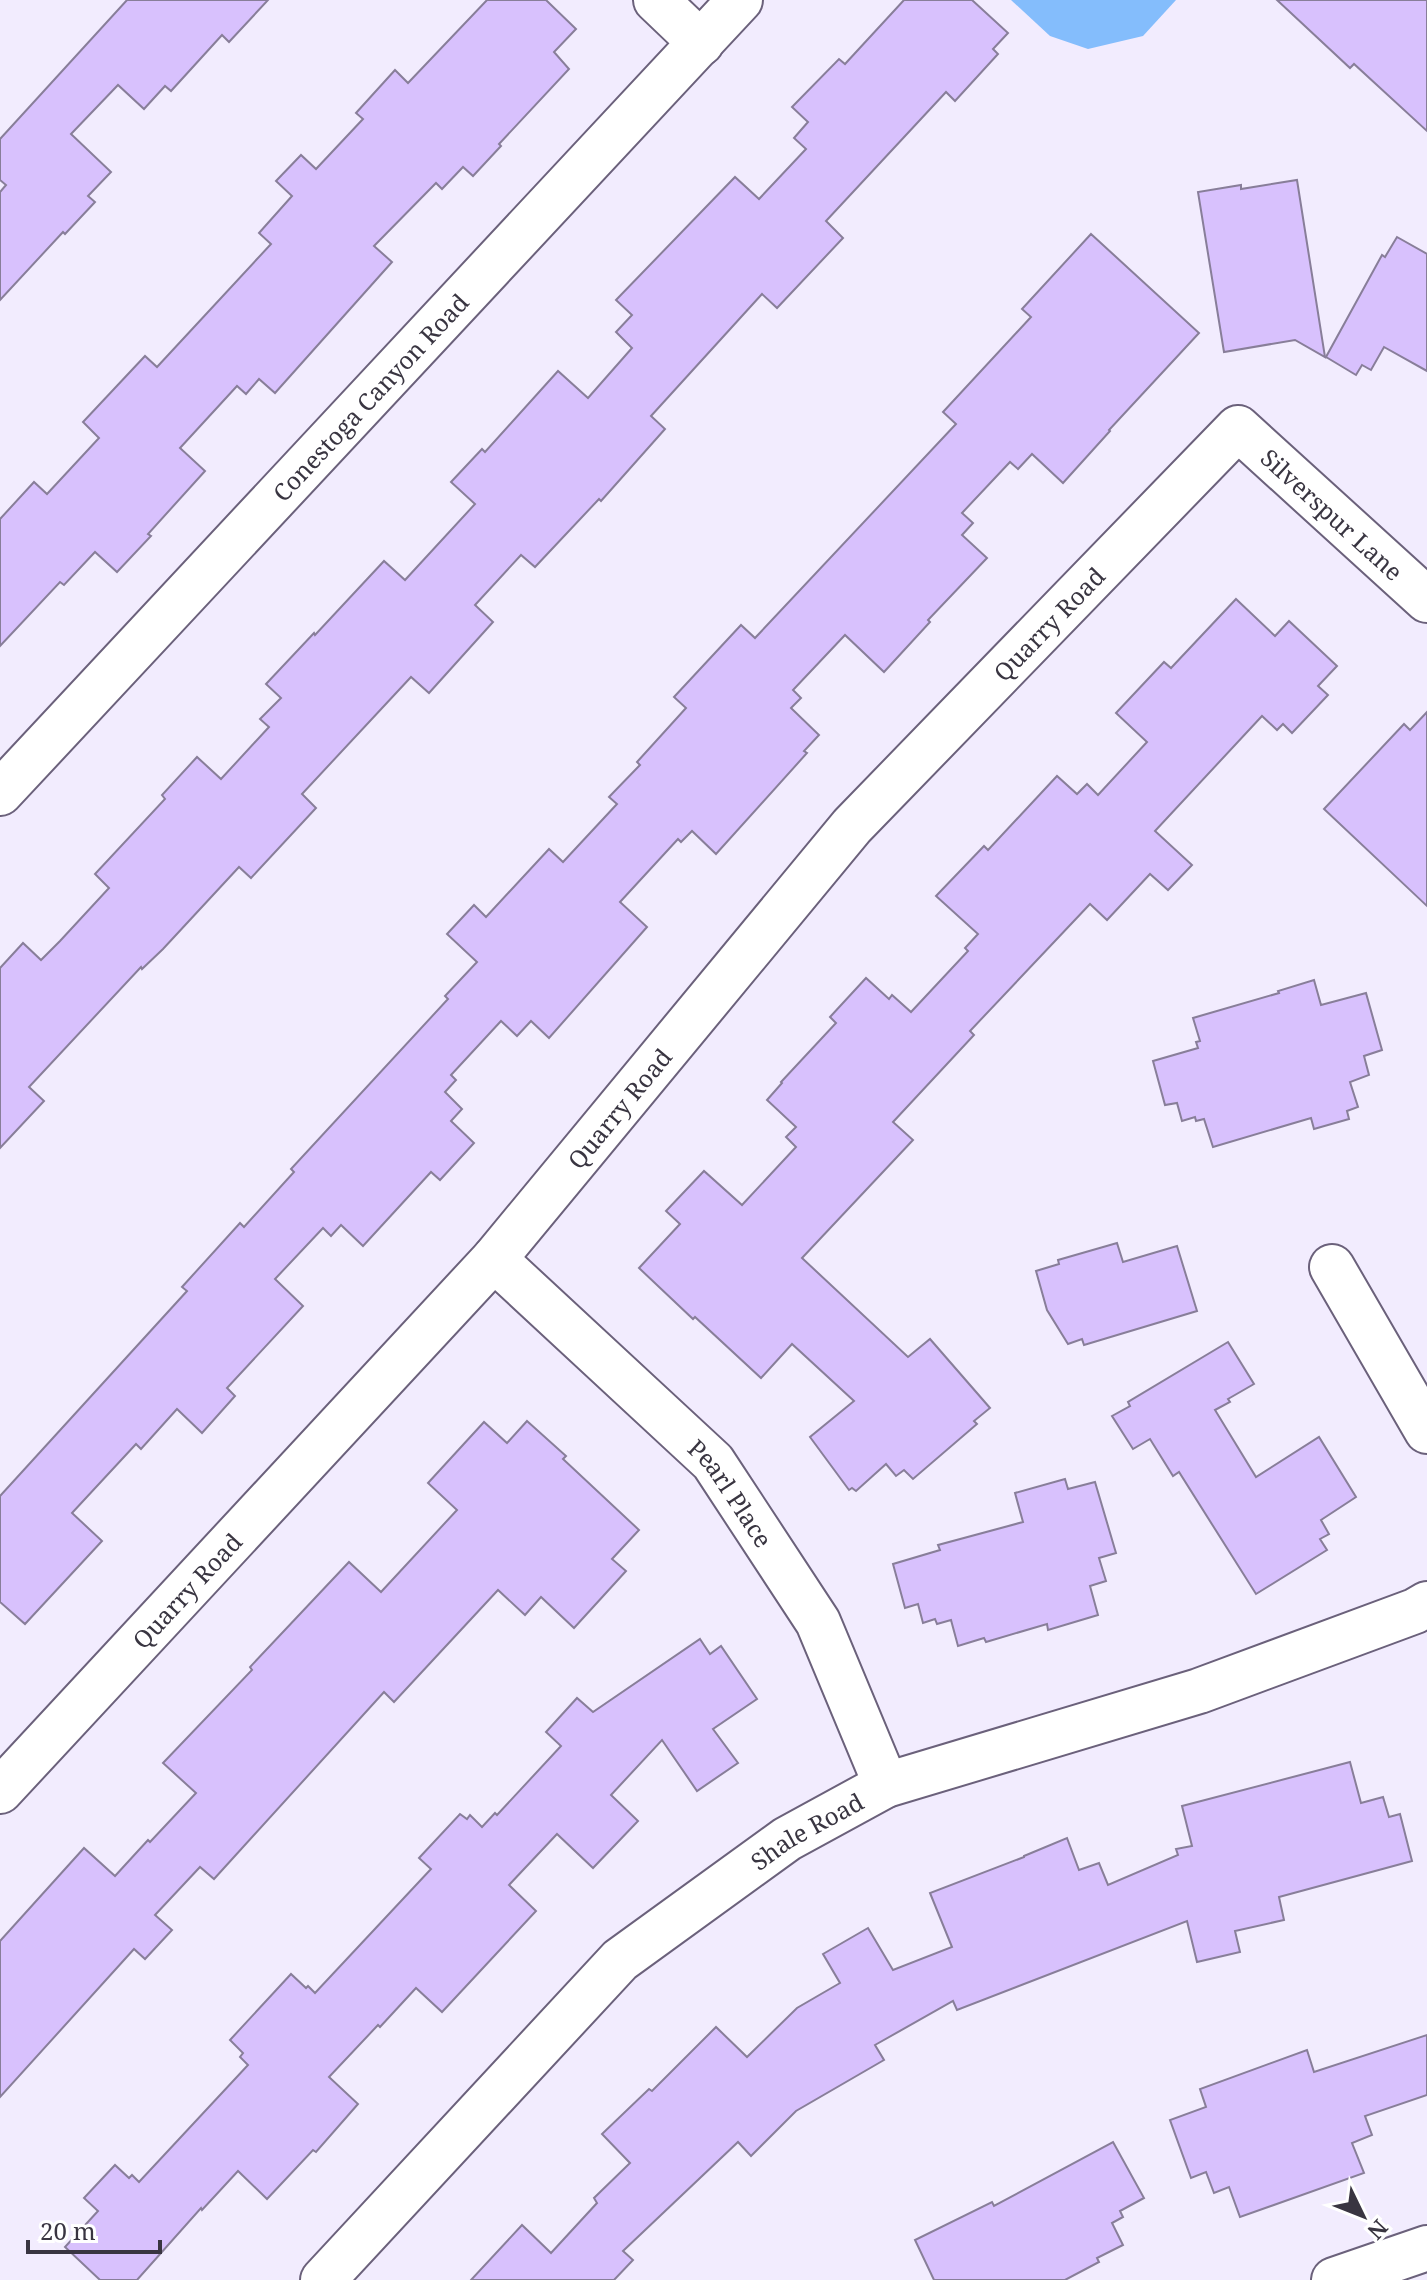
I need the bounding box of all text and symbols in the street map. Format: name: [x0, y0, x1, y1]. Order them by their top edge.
street label: Conestoga Canyon Road: [265, 285, 475, 508]
street label: Silverspur Lane: [1254, 441, 1411, 587]
street label: Quarry Road: [985, 559, 1112, 688]
street label: Quarry Road: [559, 1041, 679, 1175]
street label: Pearl Place: [682, 1431, 781, 1553]
street label: Quarry Road: [124, 1525, 249, 1655]
street label: Shale Road: [743, 1784, 869, 1877]
north arrow: [1323, 2176, 1403, 2256]
scale bar: [28, 2204, 160, 2254]
text: 20 m: [40, 2214, 96, 2247]
text: N: [1361, 2214, 1395, 2247]

